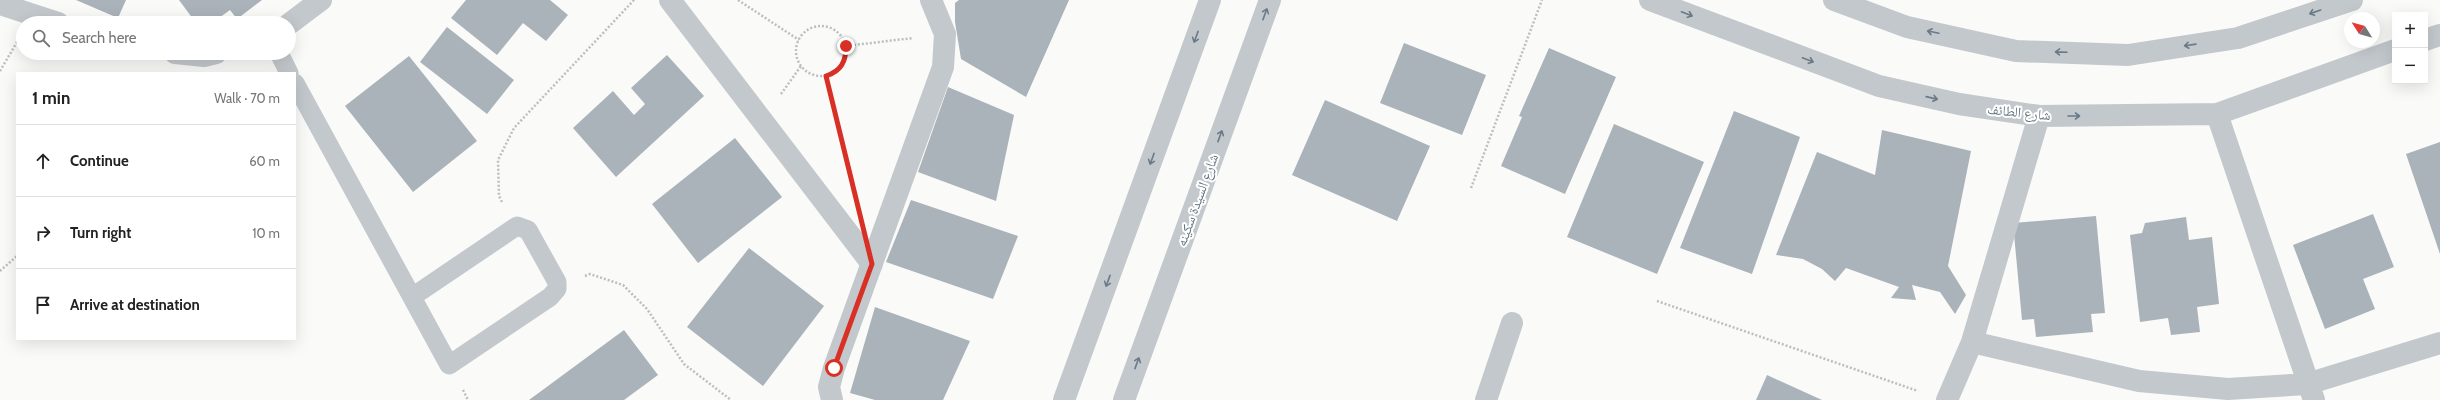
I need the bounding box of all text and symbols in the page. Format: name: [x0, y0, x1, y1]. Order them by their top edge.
one-way arrow: [1261, 8, 1269, 20]
one-way arrow: [2310, 9, 2322, 17]
one-way arrow: [1680, 10, 1692, 18]
north arrow: [2344, 12, 2380, 48]
map controls: [2392, 12, 2428, 84]
button: +: [2392, 12, 2428, 48]
search box: [16, 16, 296, 60]
icon: search: [30, 27, 52, 49]
one-way arrow: [1927, 28, 1940, 36]
text: Search here: [62, 29, 137, 47]
one-way arrow: [1192, 30, 1200, 42]
route end: [837, 37, 855, 55]
one-way arrow: [2184, 41, 2197, 49]
one-way arrow: [2055, 48, 2068, 56]
button: −: [2392, 48, 2428, 84]
one-way arrow: [1802, 56, 1814, 64]
text: 1 min: [32, 88, 70, 108]
text: Walk · 70 m: [214, 90, 280, 106]
one-way arrow: [1925, 95, 1938, 103]
street label: شارع الطائف: [1986, 100, 2052, 125]
one-way arrow: [2067, 112, 2080, 120]
one-way arrow: [1217, 130, 1225, 142]
icon: ahead: [32, 150, 54, 172]
street label: شارع السيدة سكينه: [1172, 151, 1223, 249]
text: Continue: [70, 152, 129, 170]
one-way arrow: [1148, 152, 1155, 165]
text: 60 m: [249, 153, 280, 169]
icon: right: [32, 222, 54, 244]
text: Turn right: [70, 224, 131, 242]
text: 10 m: [252, 225, 280, 241]
one-way arrow: [1103, 275, 1111, 287]
icon: arrive: [32, 294, 54, 316]
text: Arrive at destination: [70, 296, 200, 314]
one-way arrow: [1134, 358, 1142, 370]
route start: [825, 359, 843, 377]

